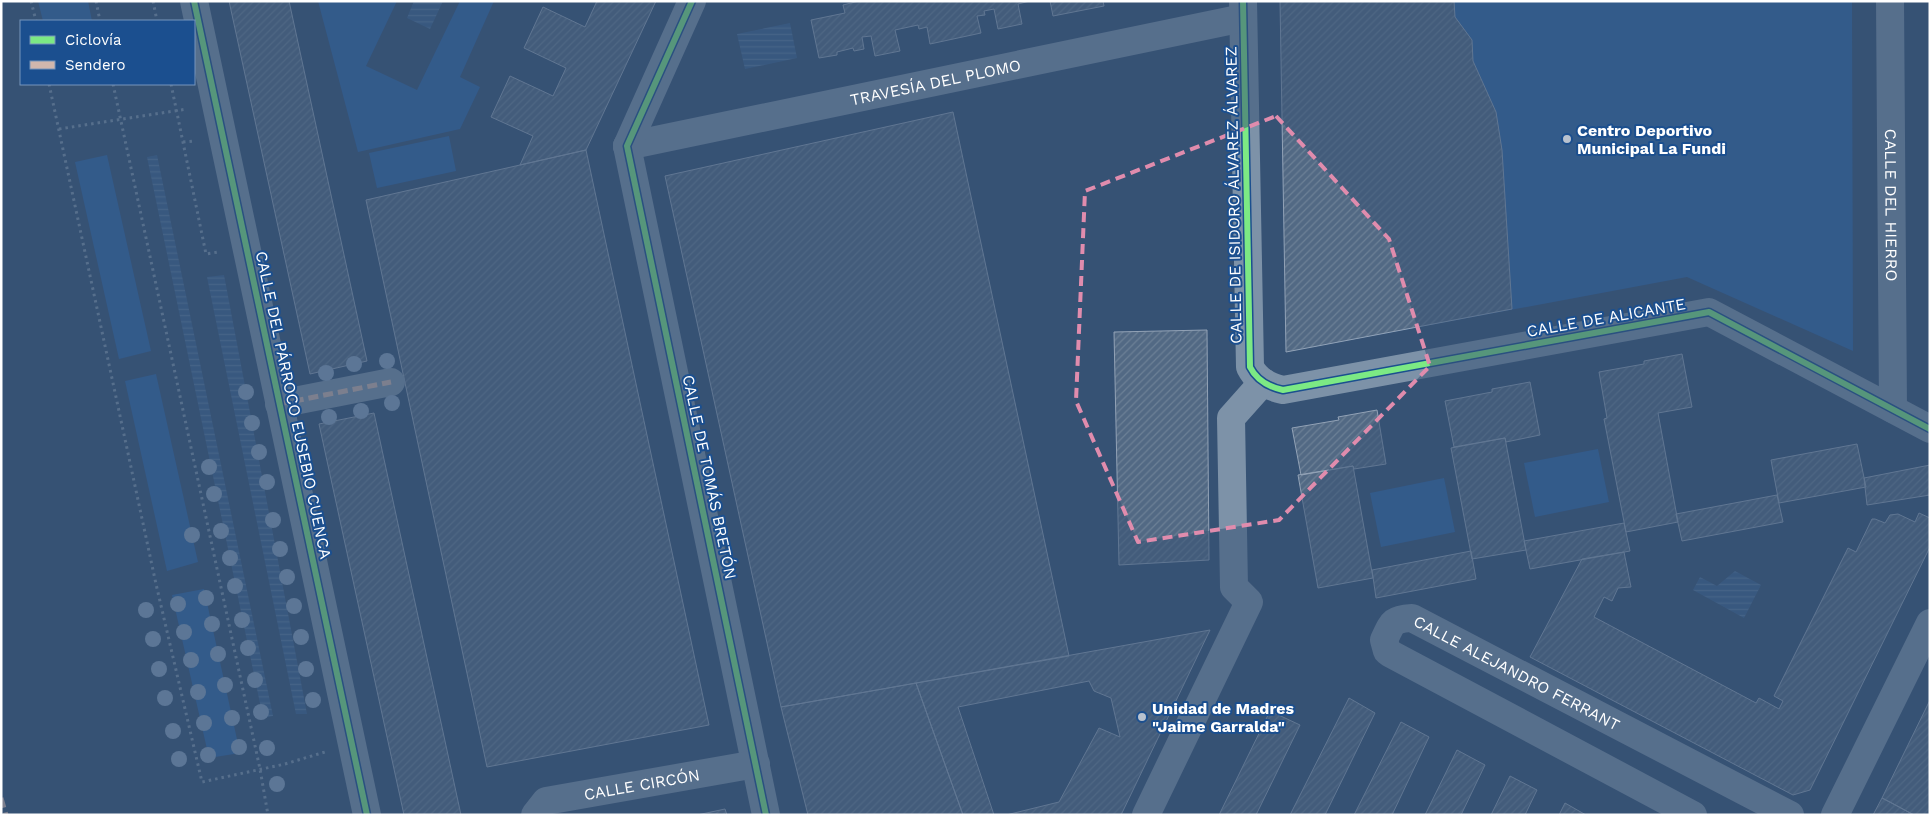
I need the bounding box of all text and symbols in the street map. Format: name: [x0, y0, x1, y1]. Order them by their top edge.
legend: [20, 20, 195, 85]
text: Ciclovía: [65, 31, 122, 49]
street label: CALLE DE ISIDORO ÁLVAREZ ÁLVAREZ: [1221, 46, 1246, 344]
street label: TRAVESÍA DEL PLOMO: [848, 55, 1023, 109]
text: Sendero: [65, 56, 126, 74]
place label: Centro Deportivo Municipal La Fundi: [1577, 121, 1726, 158]
street label: CALLE DEL HIERRO: [1881, 129, 1901, 281]
marker: Centro Deportivo Municipal La Fundi: [1561, 133, 1573, 145]
street label: CALLE DEL PÁRROCO EUSEBIO CUENCA: [252, 249, 336, 561]
street label: CALLE DE ALICANTE: [1525, 294, 1687, 341]
street label: CALLE DE TOMÁS BRETÓN: [679, 373, 740, 581]
street label: CALLE ALEJANDRO FERRANT: [1410, 612, 1623, 735]
place label: Unidad de Madres "Jaime Garralda": [1152, 699, 1294, 736]
marker: Unidad de Madres "Jaime Garralda": [1136, 711, 1148, 723]
street label: CALLE CIRCÓN: [582, 765, 701, 804]

